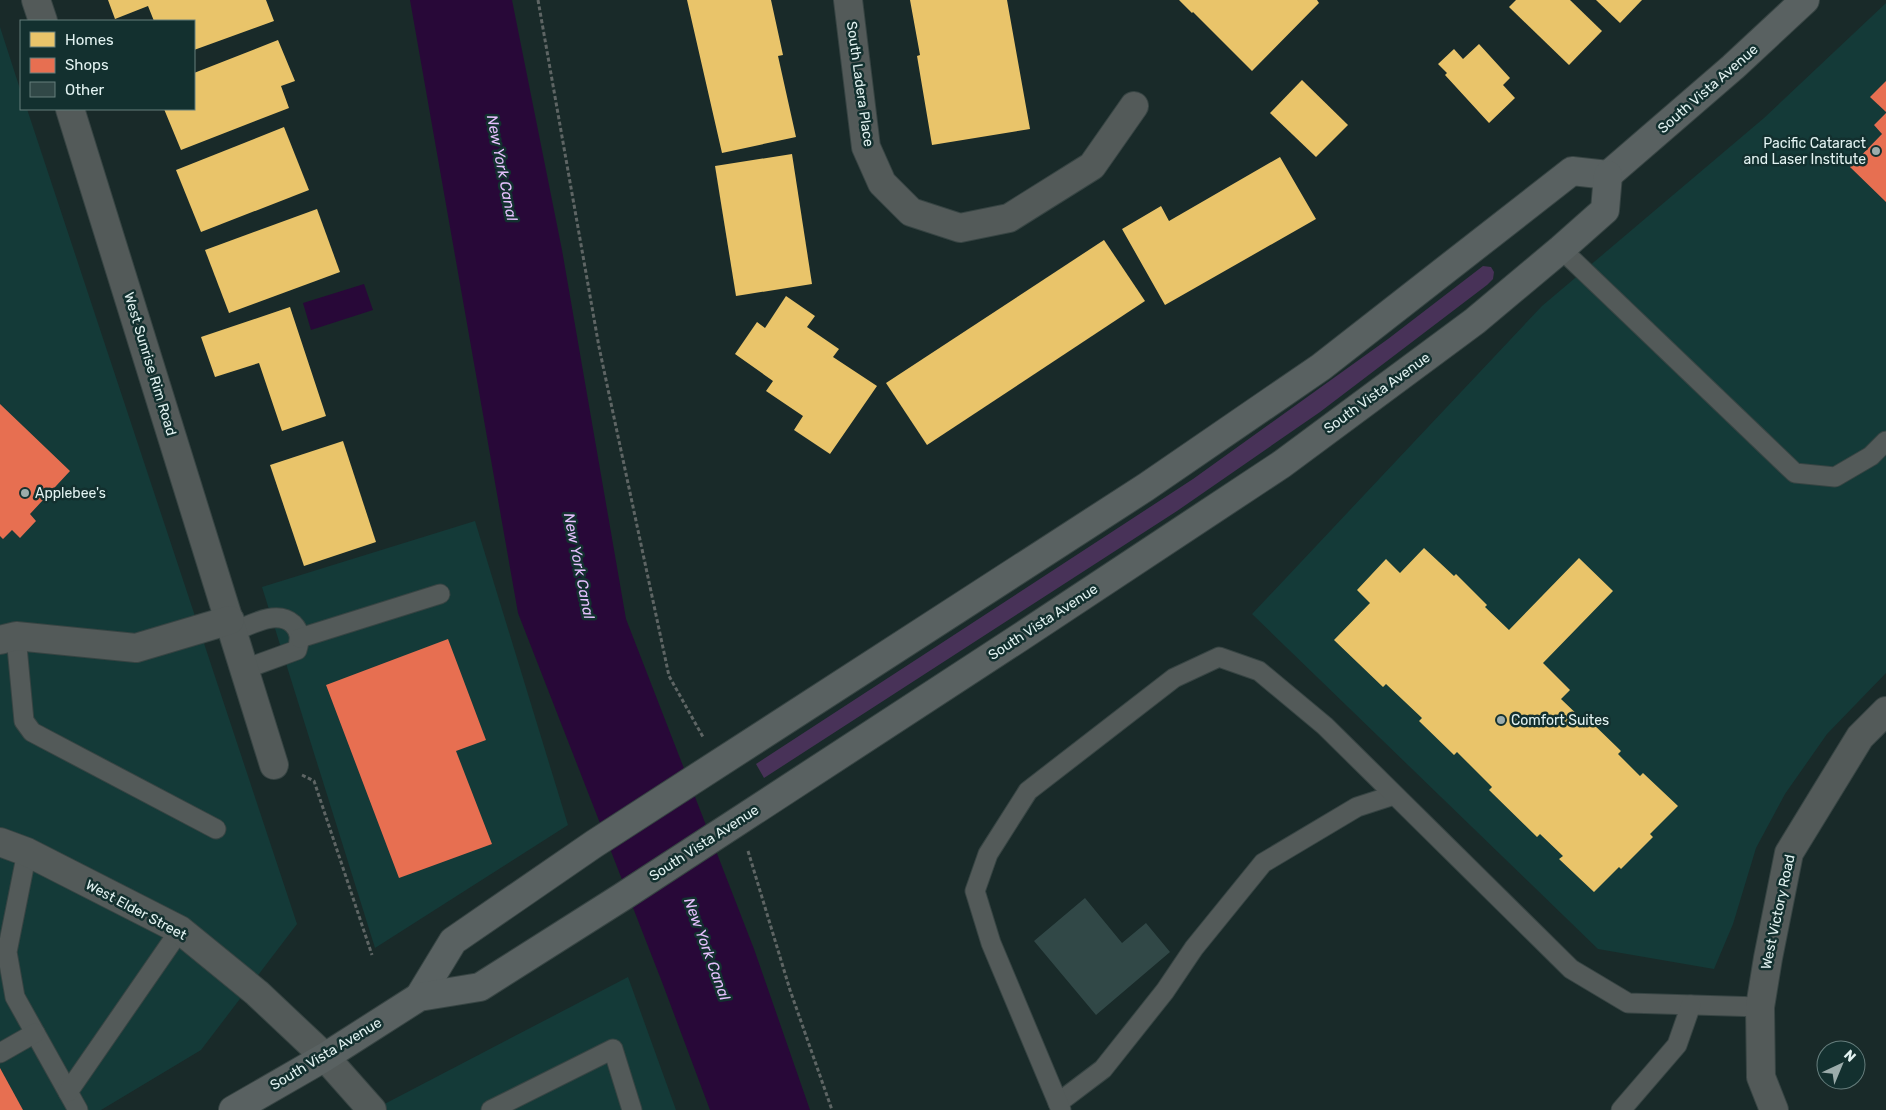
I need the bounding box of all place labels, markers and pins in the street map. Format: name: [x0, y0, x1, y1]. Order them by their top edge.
place label: Pacific Cataract and Laser Institute: [1743, 135, 1867, 168]
marker: Pacific Cataract and Laser Institute: [1870, 145, 1882, 157]
place label: Applebee's: [35, 485, 106, 502]
marker: Applebee's: [19, 487, 31, 499]
place label: Comfort Suites: [1511, 712, 1609, 729]
marker: Comfort Suites: [1495, 714, 1507, 726]

